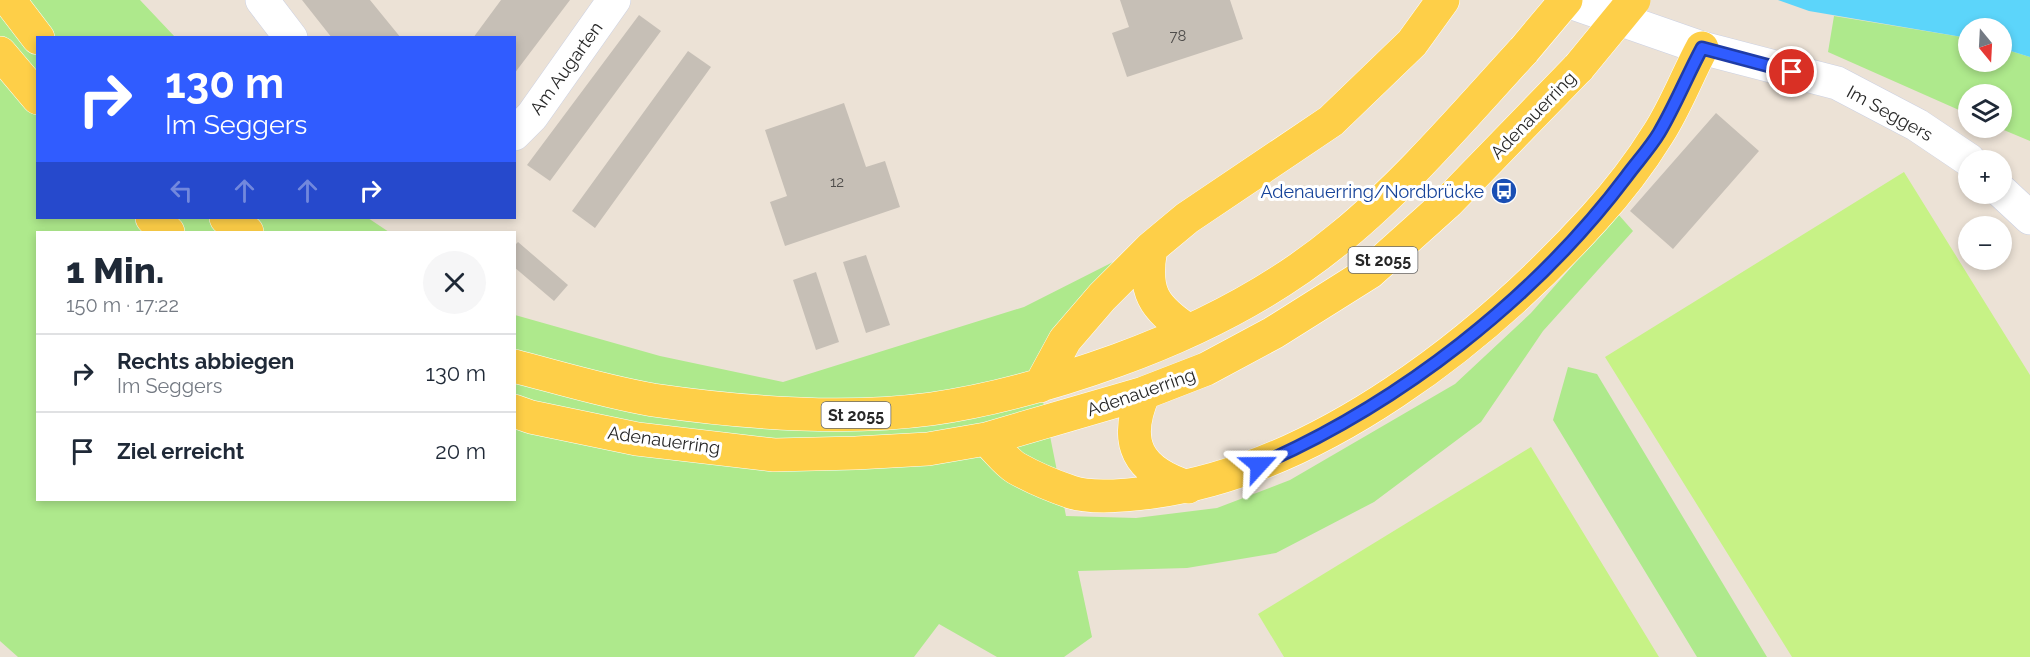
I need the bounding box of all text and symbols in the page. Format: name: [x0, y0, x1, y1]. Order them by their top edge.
street label: Am Augarten: [525, 17, 607, 119]
north arrow: [1958, 18, 2012, 72]
map controls: [1958, 18, 2012, 270]
house number: 78: [1170, 27, 1187, 45]
pin: [1766, 46, 1817, 97]
icon: arrive: [1775, 55, 1808, 88]
text: 130 m: [165, 59, 284, 108]
icon: right: [66, 60, 144, 138]
street label: Adenauerring: [1486, 67, 1580, 163]
street label: Im Seggers: [1843, 81, 1937, 145]
button: layers: [1958, 84, 2012, 138]
text: Im Seggers: [165, 109, 307, 140]
button: +: [1958, 150, 2012, 204]
house number: 12: [830, 173, 844, 191]
icon: left: [165, 174, 198, 207]
icon: ahead: [228, 174, 261, 207]
icon: ahead: [291, 174, 324, 207]
icon: right: [354, 174, 387, 207]
bus stop icon: Adenauerring/Nordbrücke: [1489, 176, 1519, 206]
place label: Adenauerring/Nordbrücke: [1260, 181, 1484, 202]
button: −: [1958, 216, 2012, 270]
road number: St 2055: [1348, 247, 1418, 273]
text: 1 Min.: [66, 249, 164, 291]
button: close: [423, 251, 486, 314]
text: 150 m · 17:22: [66, 293, 179, 317]
text: Rechts abbiegen: [117, 348, 294, 374]
icon: right: [66, 357, 99, 390]
text: 130 m: [426, 360, 486, 386]
street label: Adenauerring: [1084, 364, 1198, 420]
text: Im Seggers: [117, 374, 222, 398]
road number: St 2055: [822, 402, 890, 428]
street label: Adenauerring: [606, 422, 722, 458]
position arrow: [1227, 433, 1291, 497]
icon: arrive: [66, 435, 99, 468]
text: Ziel erreicht: [117, 438, 244, 464]
text: 20 m: [435, 438, 486, 464]

